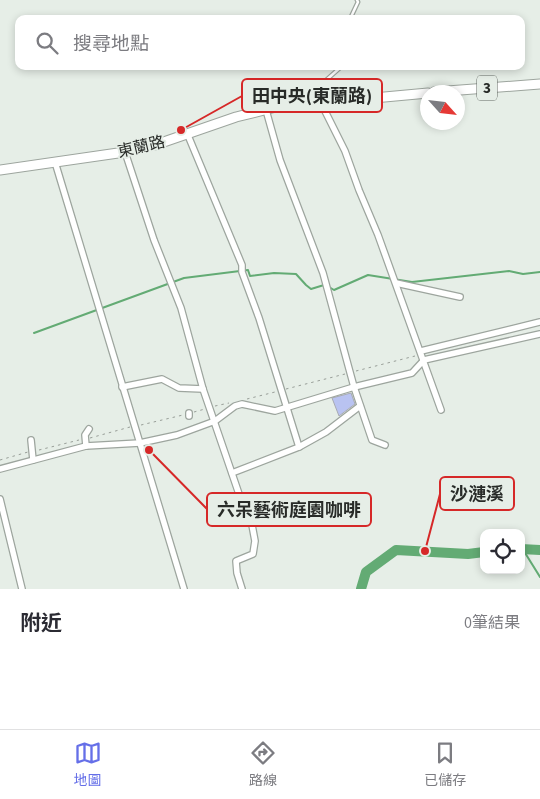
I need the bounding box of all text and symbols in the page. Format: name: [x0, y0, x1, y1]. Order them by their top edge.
search box: [15, 15, 525, 70]
icon: search: [33, 29, 61, 57]
text: 搜尋地點: [73, 31, 149, 58]
road number: 3: [477, 76, 497, 100]
callout: 田中央(東蘭路): [242, 79, 382, 112]
text: 田中央(東蘭路): [252, 84, 372, 109]
north arrow: [420, 85, 465, 130]
street label: 東蘭路: [115, 131, 167, 163]
callout: 沙漣溪: [440, 477, 514, 510]
text: 沙漣溪: [450, 482, 504, 507]
callout: 六呆藝術庭園咖啡: [207, 493, 371, 526]
text: 六呆藝術庭園咖啡: [217, 498, 361, 523]
map controls: [480, 529, 525, 574]
button: locate: [480, 529, 525, 574]
text: 附近: [20, 608, 62, 638]
text: 0筆結果: [464, 612, 520, 634]
tab: 地圖: [74, 739, 102, 791]
tab: 路線: [249, 739, 277, 791]
tab: 已儲存: [424, 739, 466, 791]

